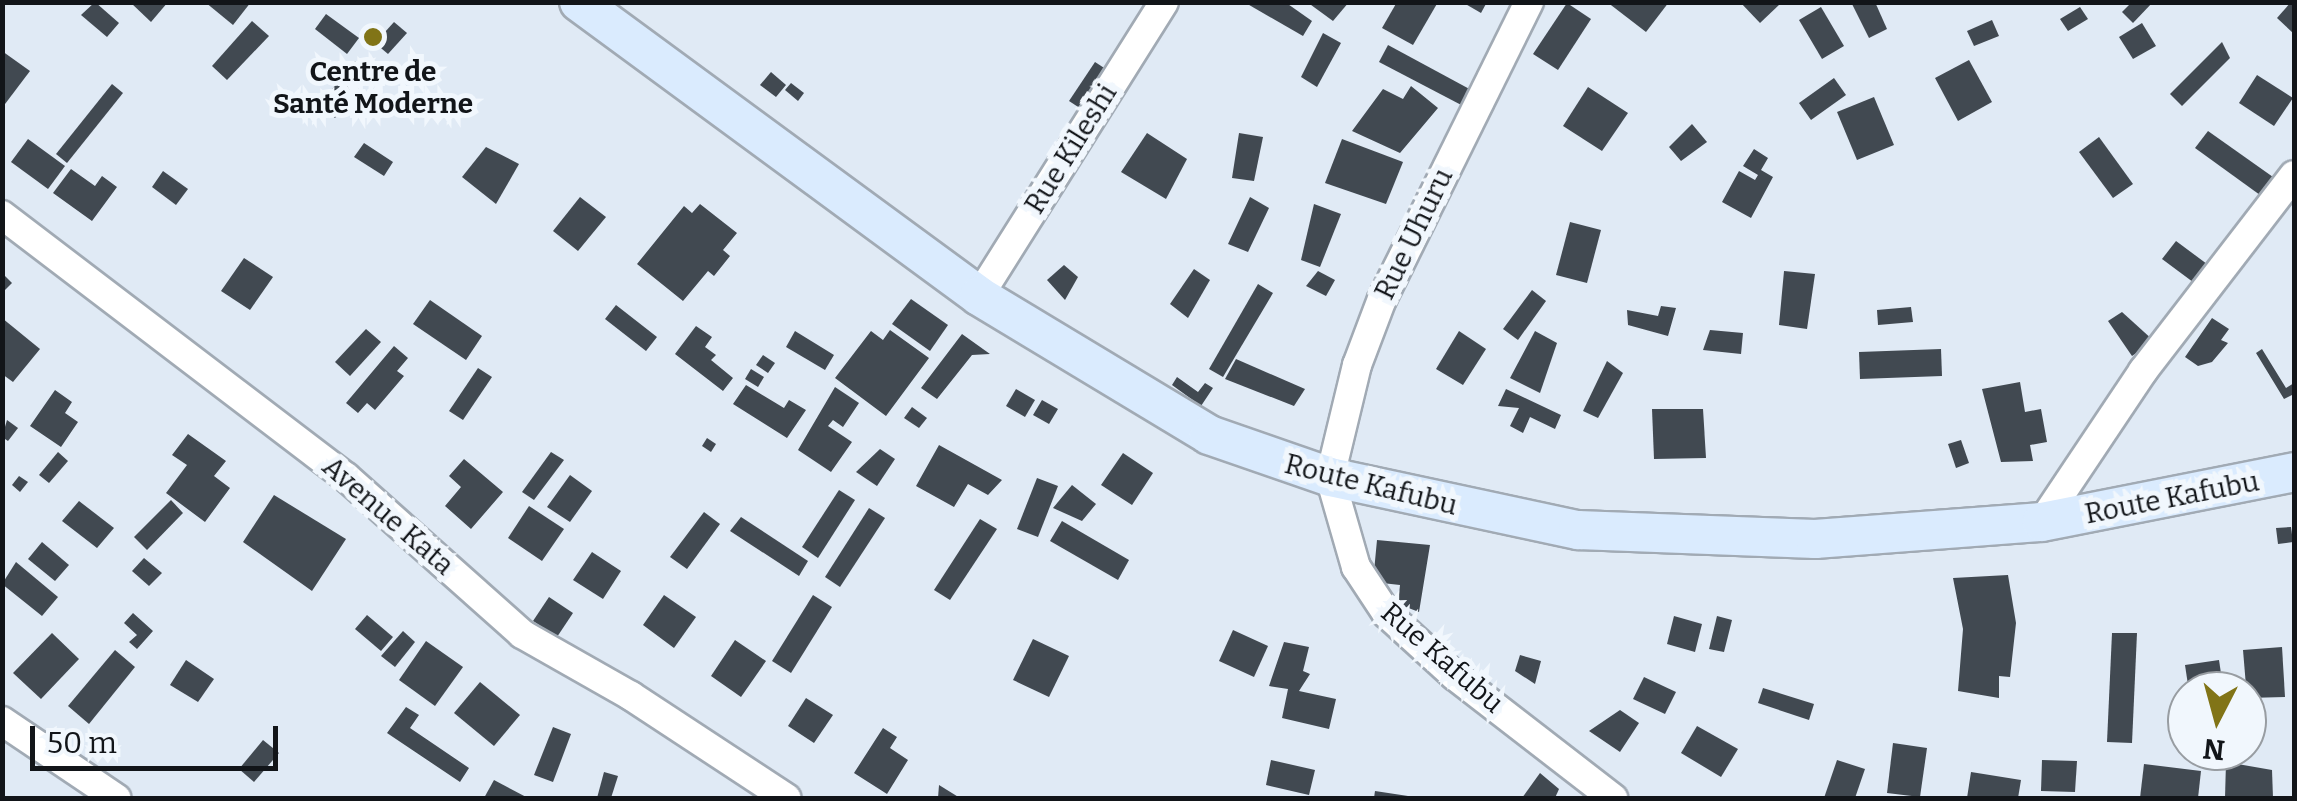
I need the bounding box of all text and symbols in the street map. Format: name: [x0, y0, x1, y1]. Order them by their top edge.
marker: Centre de Santé Moderne: [360, 24, 386, 50]
place label: Centre de Santé Moderne: [273, 55, 473, 121]
street label: Rue Kileshi: [1018, 78, 1124, 220]
street label: Rue Uhuru: [1368, 163, 1460, 305]
street label: Route Kafubu: [1281, 447, 1461, 523]
street label: Avenue Kata: [315, 450, 461, 582]
street label: Route Kafubu: [2082, 465, 2262, 531]
street label: Rue Kafubu: [1374, 596, 1510, 720]
north arrow: [2167, 671, 2267, 771]
scale bar: [35, 706, 282, 768]
text: 50 m: [47, 725, 117, 761]
text: N: [2202, 732, 2226, 767]

